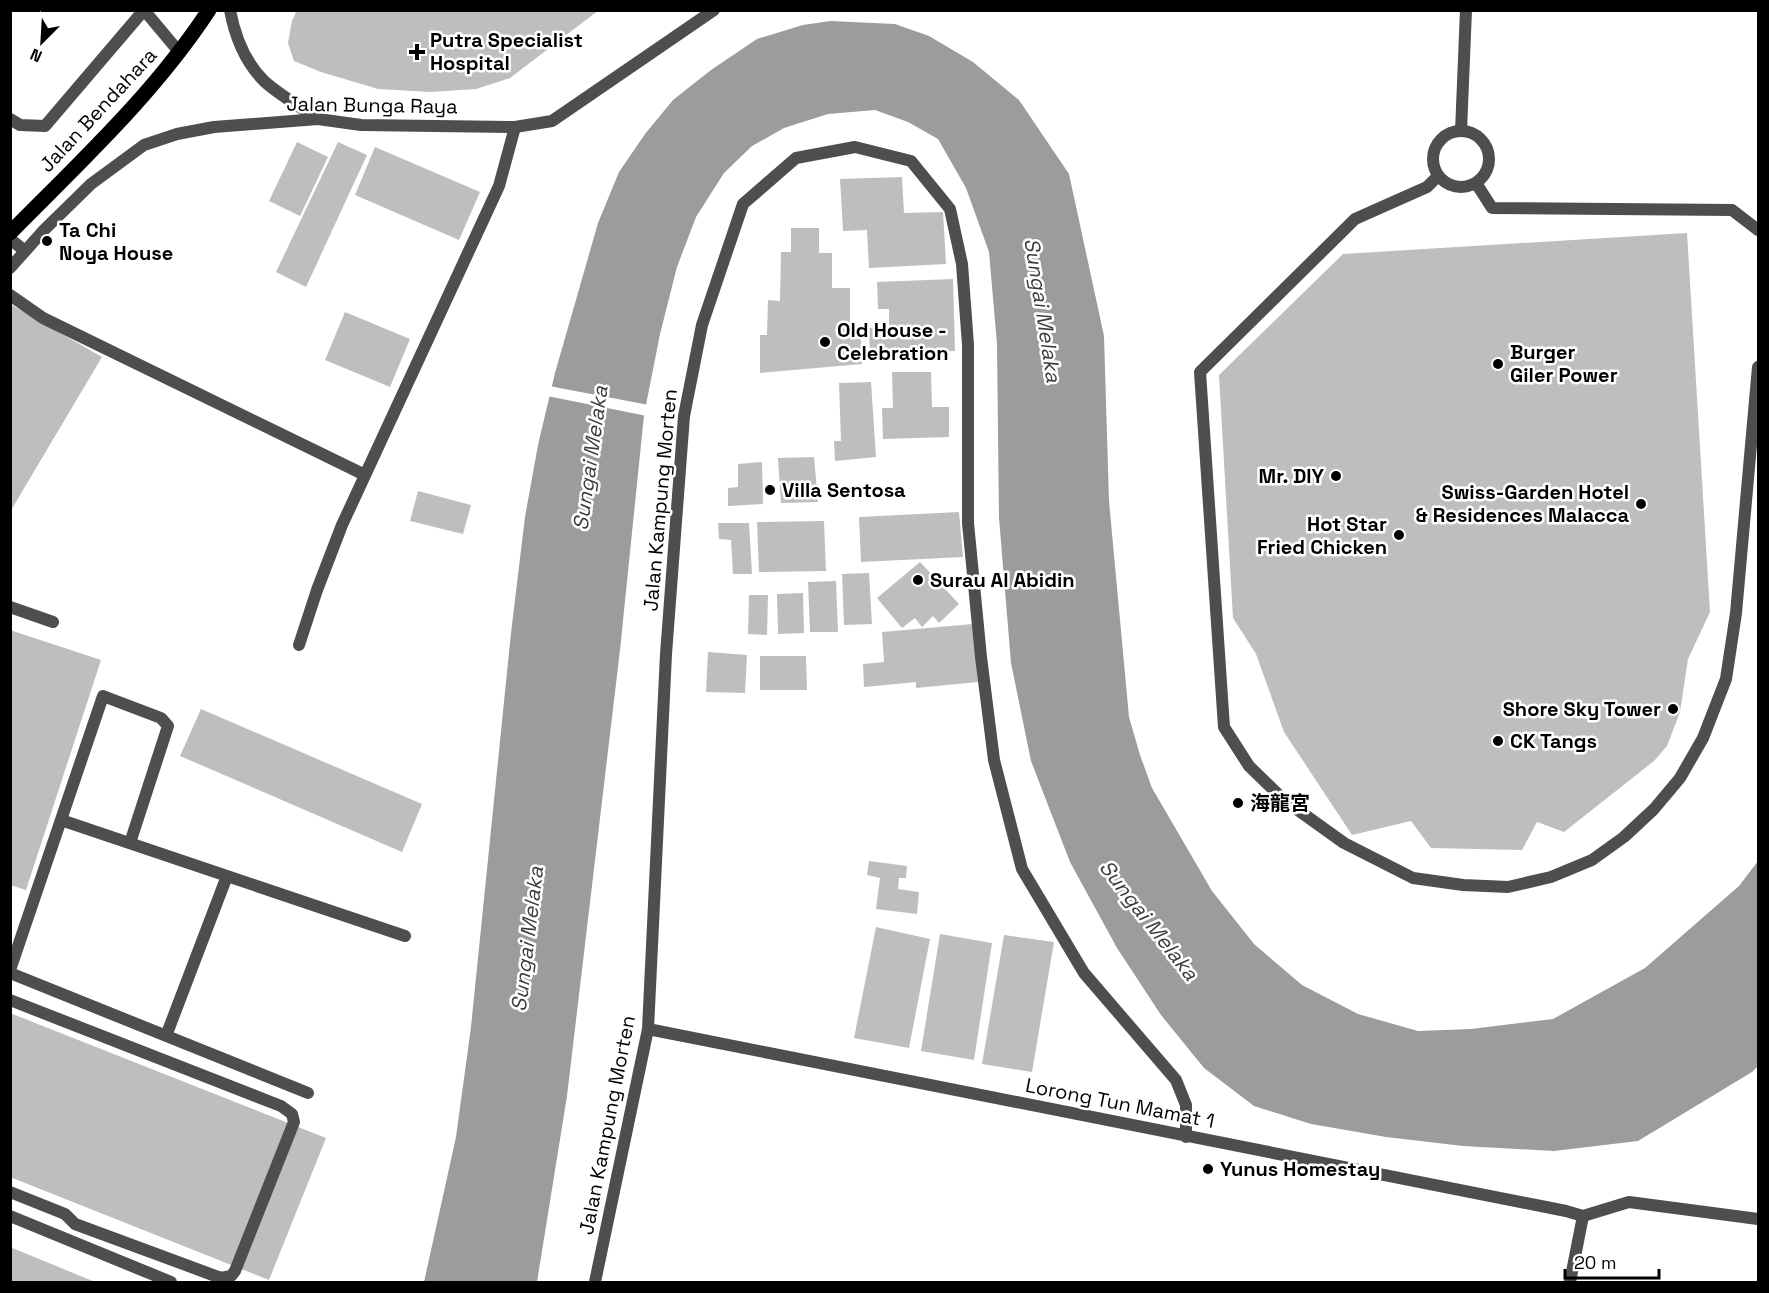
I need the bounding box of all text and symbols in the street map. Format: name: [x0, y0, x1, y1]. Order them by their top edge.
north arrow: [12, 12, 72, 72]
place label: Putra Specialist Hospital: [430, 27, 583, 76]
street label: Jalan Bendahara: [34, 42, 162, 178]
text: N: [27, 43, 45, 67]
marker: Putra Specialist Hospital: [408, 43, 426, 61]
street label: Jalan Bunga Raya: [286, 91, 458, 119]
place label: Ta Chi Noya House: [59, 217, 173, 266]
marker: Ta Chi Noya House: [40, 234, 54, 248]
water label: Sungai Melaka: [1018, 236, 1068, 385]
place label: Old House - Celebration: [837, 317, 949, 366]
marker: Old House - Celebration: [818, 335, 832, 349]
place label: Burger Giler Power: [1510, 339, 1618, 388]
marker: Burger Giler Power: [1491, 357, 1505, 371]
water label: Sungai Melaka: [566, 383, 614, 532]
street label: Jalan Kampung Morten: [637, 388, 683, 612]
place label: Mr. DIY: [1259, 463, 1325, 489]
marker: Mr. DIY: [1329, 469, 1343, 483]
place label: Villa Sentosa: [782, 477, 906, 503]
place label: Swiss-Garden Hotel & Residences Malacca: [1416, 479, 1629, 528]
marker: Villa Sentosa: [763, 483, 777, 497]
marker: Swiss-Garden Hotel & Residences Malacca: [1634, 497, 1648, 511]
place label: Hot Star Fried Chicken: [1257, 511, 1387, 560]
marker: Hot Star Fried Chicken: [1392, 528, 1406, 542]
place label: Surau Al Abidin: [930, 567, 1075, 593]
marker: Surau Al Abidin: [911, 573, 925, 587]
place label: Shore Sky Tower: [1503, 696, 1661, 722]
marker: Shore Sky Tower: [1666, 702, 1680, 716]
place label: CK Tangs: [1510, 728, 1597, 754]
marker: CK Tangs: [1491, 734, 1505, 748]
place label: 海龍宮: [1250, 790, 1310, 816]
marker: 海龍宮: [1231, 796, 1245, 810]
water label: Sungai Melaka: [1094, 854, 1205, 986]
water label: Sungai Melaka: [505, 864, 549, 1013]
street label: Jalan Kampung Morten: [573, 1013, 641, 1237]
street label: Lorong Tun Mamat 1: [1023, 1072, 1217, 1134]
place label: Yunus Homestay: [1220, 1156, 1380, 1182]
marker: Yunus Homestay: [1201, 1162, 1215, 1176]
scale bar: [1565, 1242, 1660, 1280]
text: 20 m: [1574, 1251, 1617, 1274]

